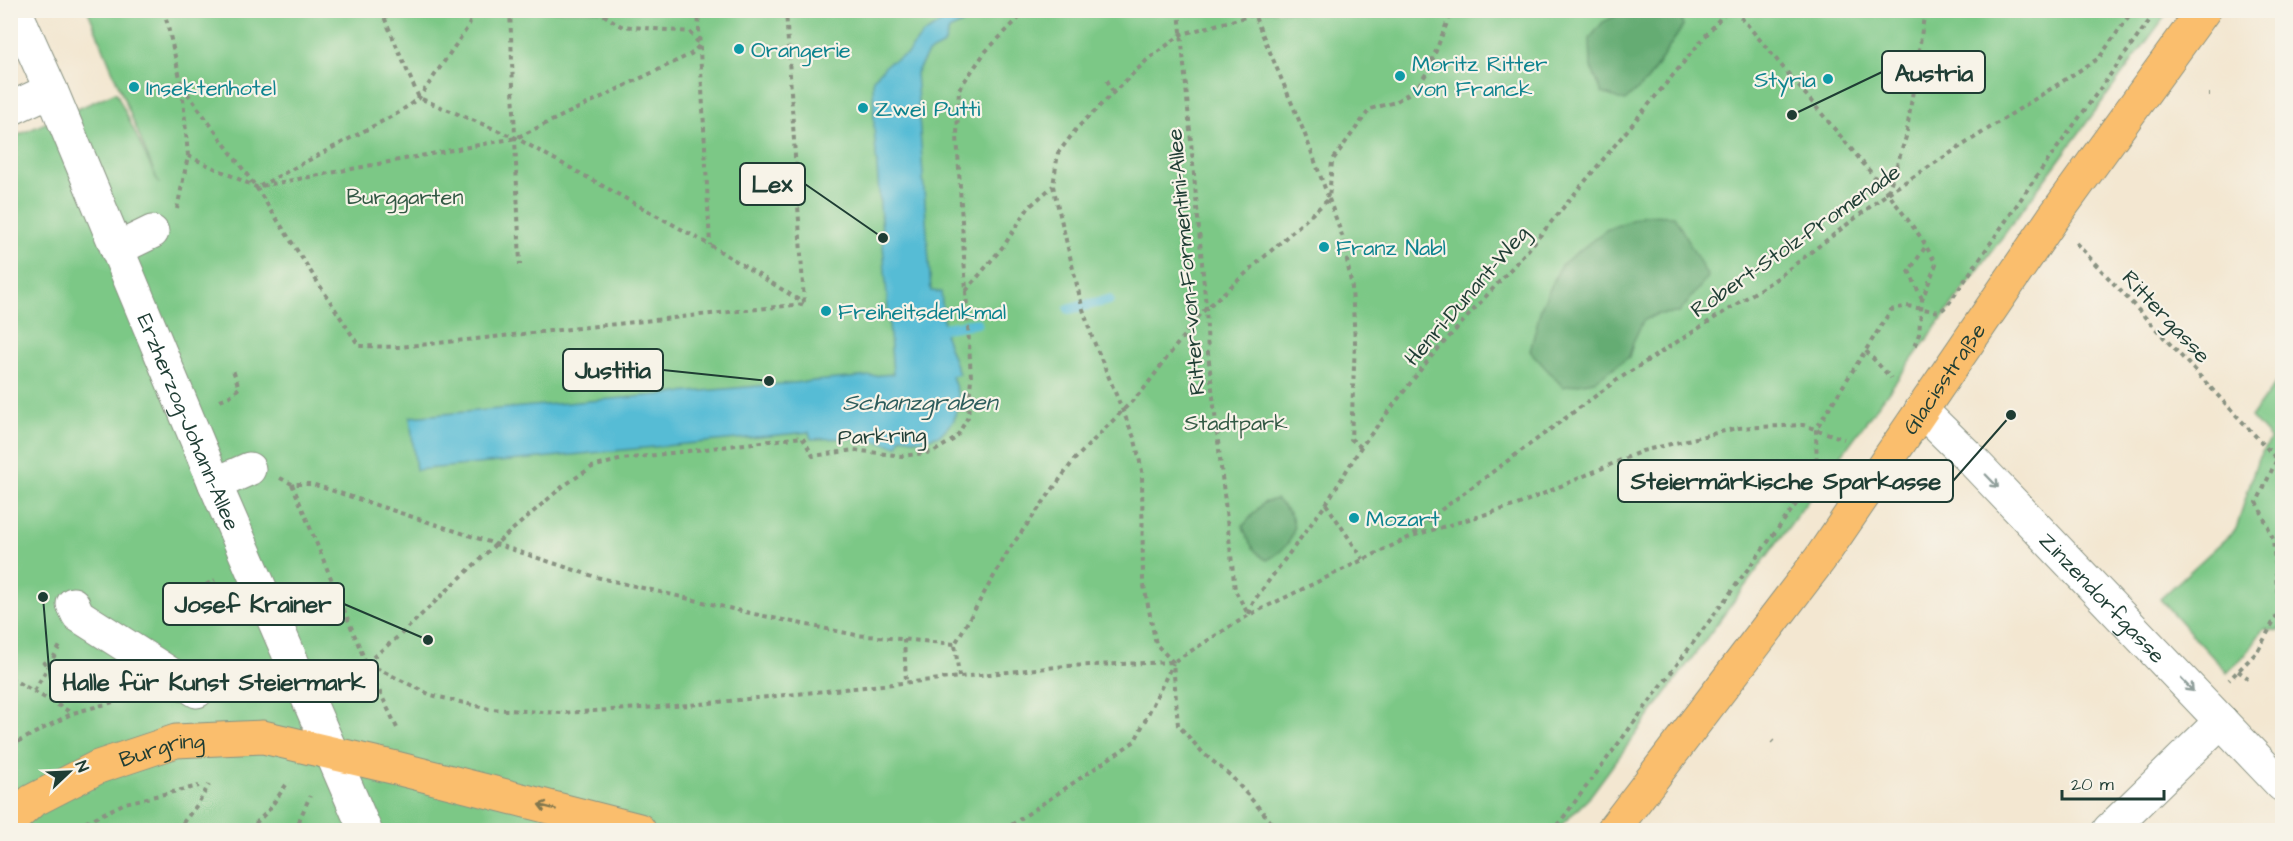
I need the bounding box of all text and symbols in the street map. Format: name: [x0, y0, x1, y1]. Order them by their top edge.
place label: Orangerie: [751, 35, 851, 67]
marker: Orangerie: [732, 42, 746, 56]
place label: Moritz Ritter von Franck: [1412, 49, 1547, 105]
callout: Austria: [1882, 51, 1985, 93]
text: Austria: [1895, 57, 1974, 91]
place label: Styria: [1754, 65, 1816, 97]
marker: Moritz Ritter von Franck: [1393, 69, 1407, 83]
marker: Styria: [1821, 72, 1835, 86]
place label: Insektenhotel: [146, 73, 276, 104]
marker: Insektenhotel: [127, 80, 141, 94]
place label: Zwei Putti: [875, 94, 980, 125]
marker: Zwei Putti: [856, 101, 870, 115]
street label: Ritter-von-Formentini-Allee: [1159, 127, 1214, 396]
street label: Robert-Stolz-Promenade: [1685, 157, 1907, 326]
callout: Lex: [740, 163, 805, 205]
text: Lex: [752, 168, 793, 202]
park label: Burggarten: [347, 182, 463, 214]
street label: Henri-Dunant-Weg: [1397, 219, 1538, 374]
place label: Franz Nabl: [1336, 233, 1446, 264]
marker: Franz Nabl: [1317, 240, 1331, 254]
street label: Rittergasse: [2114, 264, 2217, 371]
place label: Freiheitsdenkmal: [838, 297, 1006, 328]
marker: Freiheitsdenkmal: [819, 304, 833, 318]
street label: Erzherzog-Johann-Allee: [129, 309, 247, 536]
street label: Glacisstraße: [1896, 317, 1994, 441]
callout: Justitia: [563, 349, 663, 391]
text: Justitia: [574, 354, 652, 388]
water label: Schanzgraben: [843, 386, 999, 421]
park label: Stadtpark: [1184, 408, 1288, 439]
street label: Parkring: [837, 419, 927, 455]
callout: Steiermärkische Sparkasse: [1618, 460, 1953, 502]
text: Steiermärkische Sparkasse: [1630, 465, 1941, 499]
one-way arrow: [1985, 474, 2000, 489]
place label: Mozart: [1366, 504, 1440, 535]
marker: Mozart: [1347, 511, 1361, 525]
street label: Zinzendorfgasse: [2032, 526, 2172, 671]
callout: Josef Krainer: [163, 583, 344, 625]
text: Josef Krainer: [174, 588, 332, 622]
callout: Halle für Kunst Steiermark: [50, 660, 378, 702]
text: Halle für Kunst Steiermark: [62, 666, 366, 700]
one-way arrow: [2180, 677, 2194, 692]
street label: Burgring: [115, 726, 206, 776]
north arrow: [39, 742, 99, 802]
text: N: [70, 758, 94, 775]
scale bar: [2062, 763, 2164, 801]
text: 20 m: [2071, 772, 2114, 797]
one-way arrow: [537, 800, 556, 812]

